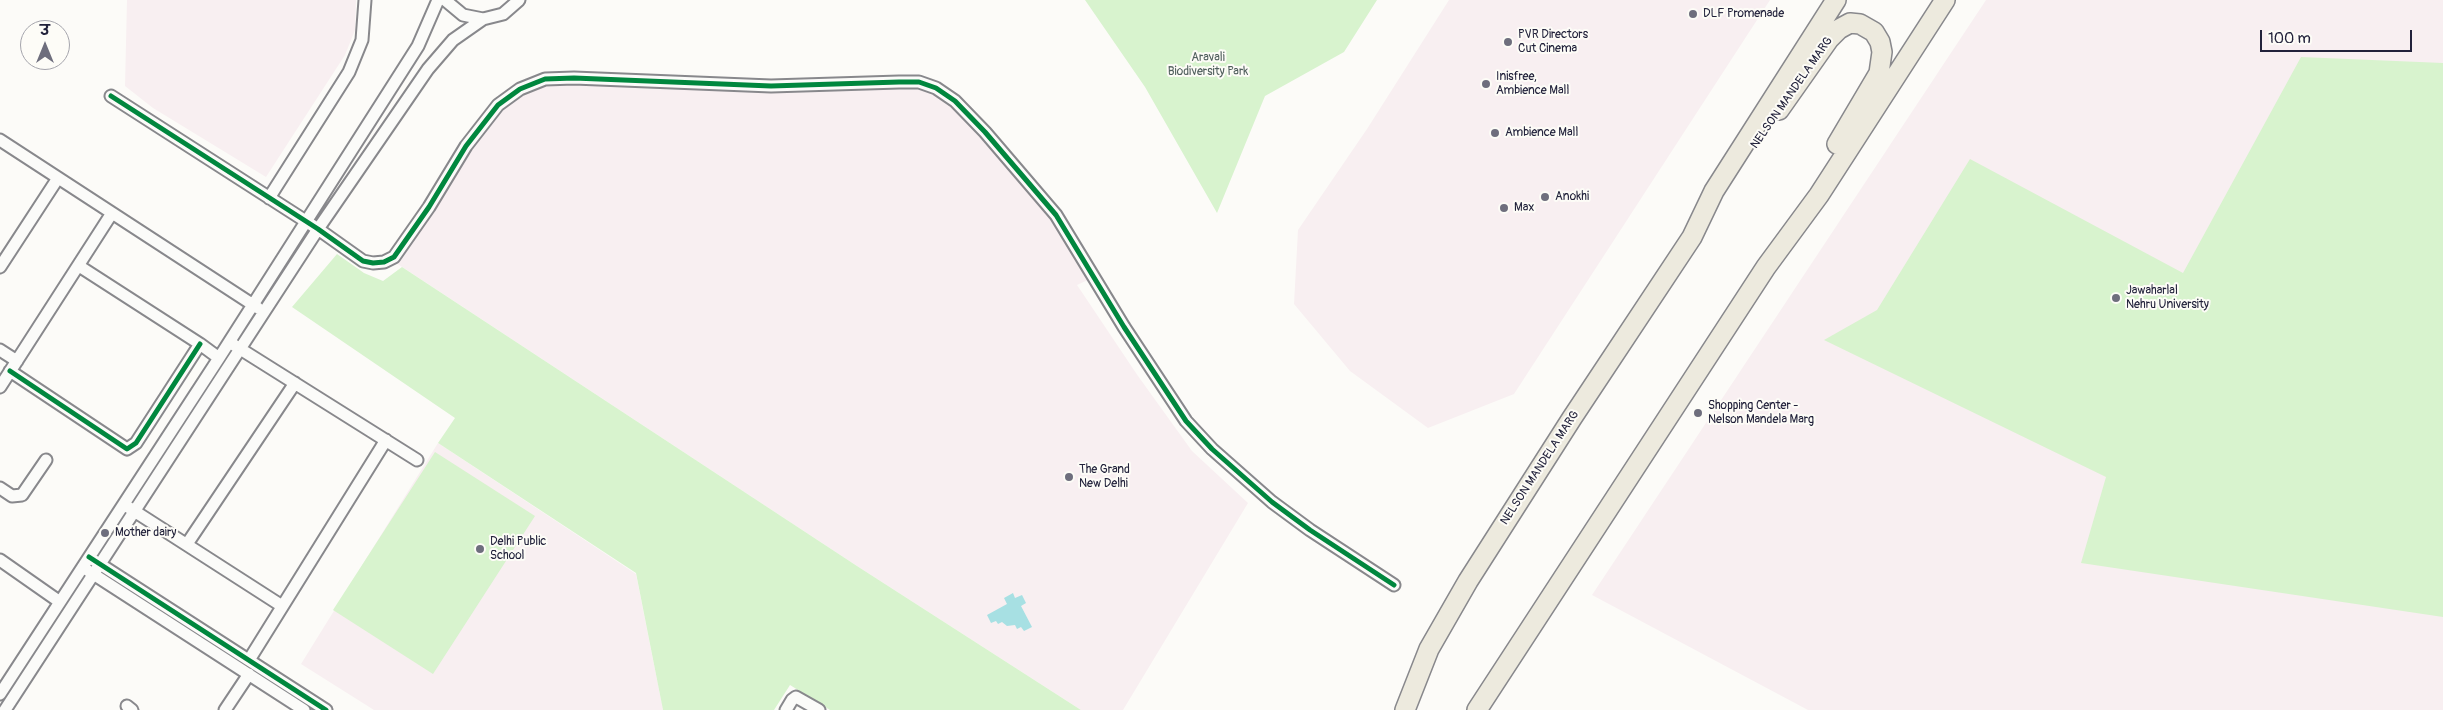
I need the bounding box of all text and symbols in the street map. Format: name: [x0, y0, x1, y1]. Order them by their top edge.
place label: DLF Promenade: [1703, 7, 1784, 21]
marker: DLF Promenade: [1687, 8, 1699, 20]
north arrow: [20, 20, 70, 70]
scale bar: [2263, 20, 2416, 52]
text: उ: [40, 22, 50, 39]
place label: PVR Directors Cut Cinema: [1518, 28, 1588, 56]
text: 100 m: [2268, 29, 2311, 48]
street label: NELSON MANDELA MARG: [1748, 34, 1836, 152]
marker: PVR Directors Cut Cinema: [1502, 36, 1514, 48]
park label: Aravali Biodiversity Park: [1168, 51, 1248, 79]
place label: Inisfree, Ambience Mall: [1496, 70, 1569, 98]
marker: Inisfree, Ambience Mall: [1480, 78, 1492, 90]
place label: Ambience Mall: [1505, 126, 1578, 140]
marker: Ambience Mall: [1489, 127, 1501, 139]
place label: Anokhi: [1555, 190, 1589, 204]
marker: Anokhi: [1539, 191, 1551, 203]
place label: Max: [1514, 201, 1534, 215]
marker: Max: [1498, 202, 1510, 214]
place label: Jawaharlal Nehru University: [2126, 284, 2209, 312]
marker: Jawaharlal Nehru University: [2110, 292, 2122, 304]
place label: Shopping Center - Nelson Mandela Marg: [1708, 399, 1814, 427]
marker: Shopping Center - Nelson Mandela Marg: [1692, 407, 1704, 419]
street label: NELSON MANDELA MARG: [1498, 408, 1582, 528]
place label: The Grand New Delhi: [1079, 463, 1130, 491]
marker: The Grand New Delhi: [1063, 471, 1075, 483]
place label: Mother dairy: [115, 526, 176, 540]
marker: Mother dairy: [99, 527, 111, 539]
place label: Delhi Public School: [490, 535, 546, 563]
marker: Delhi Public School: [474, 543, 486, 555]

